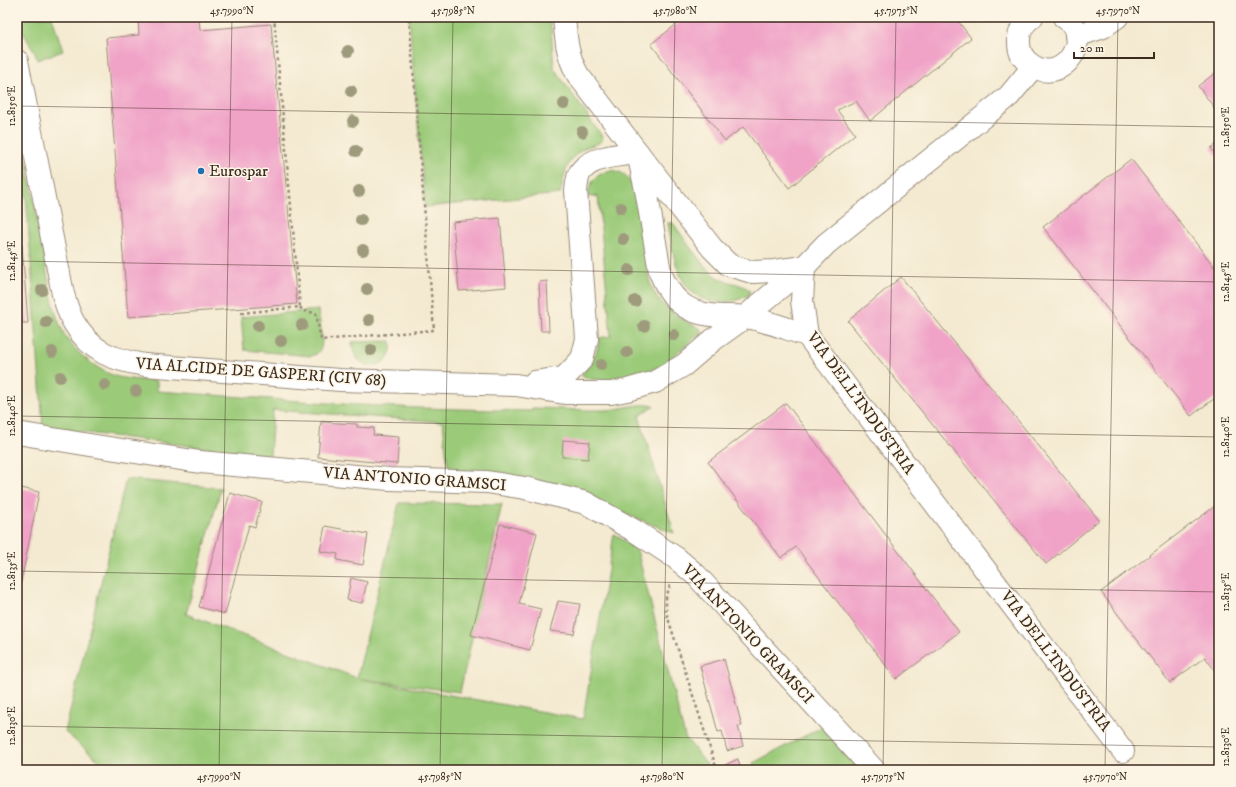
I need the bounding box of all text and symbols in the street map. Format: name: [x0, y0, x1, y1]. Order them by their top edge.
text: 45.7990°N: [210, 5, 254, 17]
text: 45.7985°N: [431, 5, 475, 17]
text: 45.7980°N: [653, 5, 697, 17]
text: 45.7975°N: [874, 5, 918, 17]
text: 45.7970°N: [1096, 5, 1140, 17]
scale bar: [1074, 34, 1154, 60]
text: 20 m: [1080, 41, 1104, 56]
text: 12.8150°E: [6, 86, 18, 126]
text: 12.8150°E: [1220, 107, 1232, 147]
place label: Eurospar: [209, 161, 268, 181]
marker: Eurospar: [196, 166, 206, 176]
text: 12.8145°E: [6, 241, 18, 281]
text: 12.8145°E: [1220, 262, 1232, 302]
street label: VIA DELL'INDUSTRIA: [802, 327, 920, 479]
street label: VIA ALCIDE DE GASPERI (CIV 68): [134, 353, 387, 391]
text: 12.8140°E: [6, 395, 18, 437]
text: 12.8140°E: [1220, 416, 1232, 458]
street label: VIA ANTONIO GRAMSCI: [322, 463, 508, 495]
text: 12.8135°E: [6, 552, 18, 590]
street label: VIA ANTONIO GRAMSCI: [677, 559, 818, 708]
text: 12.8135°E: [1220, 573, 1232, 611]
street label: VIA DELL'INDUSTRIA: [996, 586, 1116, 736]
text: 12.8130°E: [6, 706, 18, 746]
text: 12.8130°E: [1220, 727, 1232, 767]
text: 45.7990°N: [197, 771, 241, 783]
text: 45.7985°N: [418, 771, 462, 783]
text: 45.7980°N: [640, 771, 684, 783]
text: 45.7975°N: [861, 771, 905, 783]
text: 45.7970°N: [1083, 771, 1127, 783]

